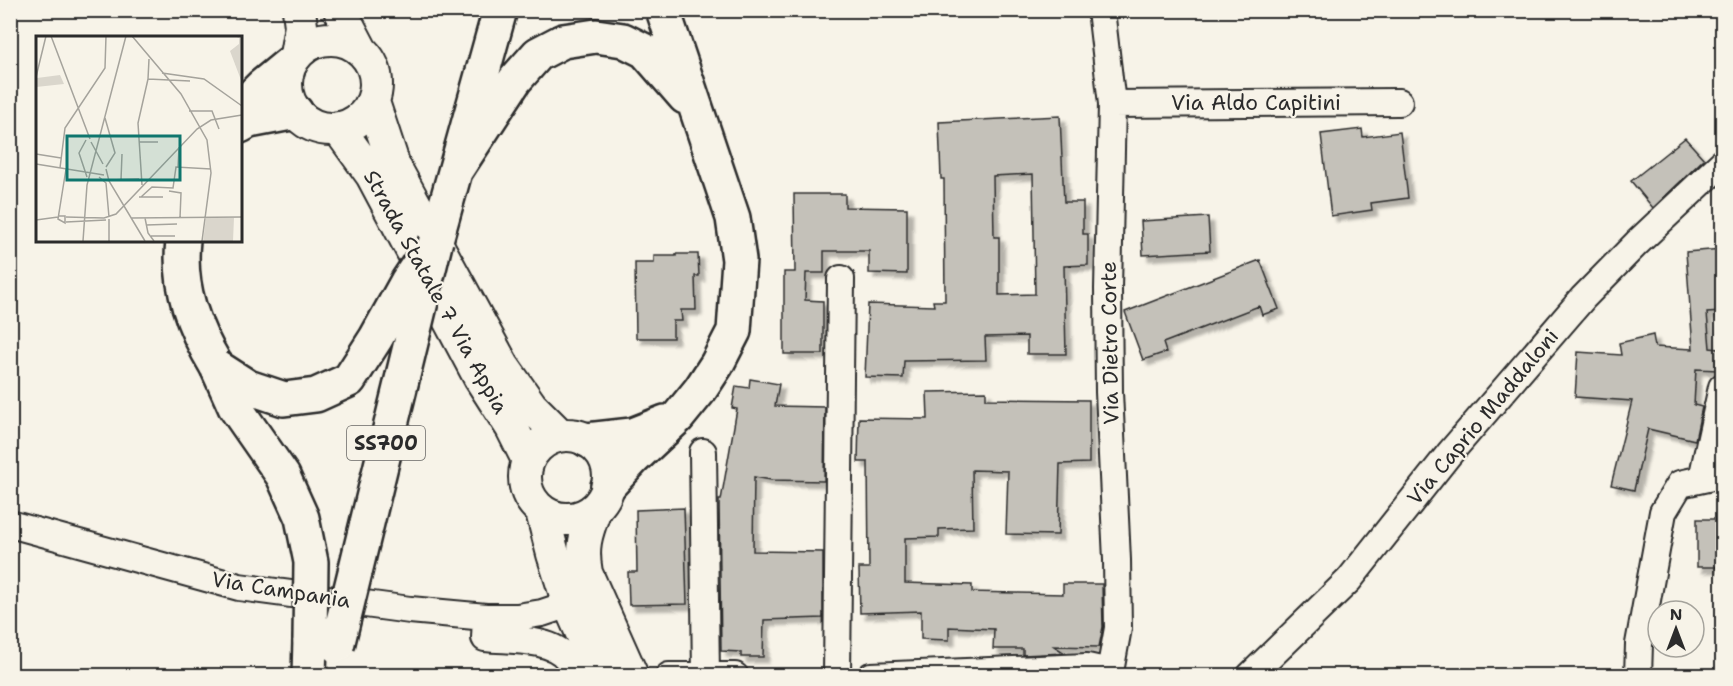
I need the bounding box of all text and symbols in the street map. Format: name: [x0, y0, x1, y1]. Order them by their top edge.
inset map: [36, 36, 242, 242]
street label: Via Aldo Capitini: [1171, 89, 1341, 117]
street label: Strada Statale 7 Via Appia: [357, 165, 515, 419]
street label: Via Dietro Corte: [1095, 261, 1125, 425]
street label: Via Caprio Maddaloni: [1401, 323, 1565, 511]
road number: SS700: [347, 426, 425, 460]
street label: Via Campania: [210, 565, 352, 615]
north arrow: [1646, 599, 1706, 659]
text: N: [1670, 604, 1682, 625]

